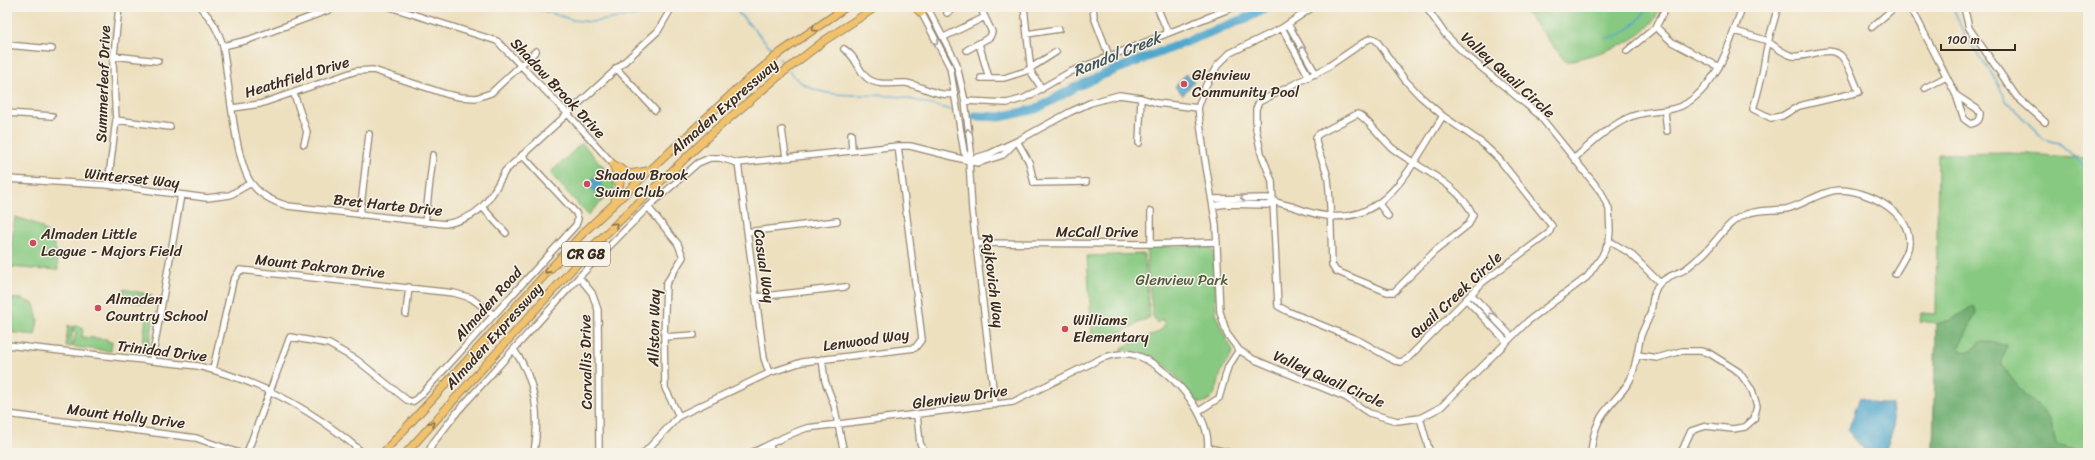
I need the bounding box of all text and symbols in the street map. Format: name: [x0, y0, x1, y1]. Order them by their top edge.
water label: Randol Creek: [1069, 22, 1168, 85]
one-way arrow: [811, 24, 818, 32]
street label: Summerleaf Drive: [88, 25, 118, 143]
street label: Valley Quail Circle: [1455, 25, 1561, 125]
scale bar: [1941, 26, 2015, 52]
text: 100 m: [1947, 29, 1980, 51]
street label: Shadow Brook Drive: [504, 31, 612, 145]
one-way arrow: [932, 37, 939, 45]
one-way arrow: [1299, 46, 1306, 53]
street label: Heathfield Drive: [241, 49, 353, 105]
street label: Almaden Expressway: [663, 52, 784, 162]
place label: Glenview Community Pool: [1192, 62, 1300, 105]
marker: Glenview Community Pool: [1179, 79, 1189, 89]
one-way arrow: [964, 128, 973, 134]
street label: Winterset Way: [83, 160, 181, 196]
place label: Shadow Brook Swim Club: [595, 162, 688, 205]
marker: Shadow Brook Swim Club: [582, 179, 592, 189]
street label: Bret Harte Drive: [332, 186, 444, 224]
one-way arrow: [1240, 194, 1246, 202]
street label: McCall Drive: [1056, 219, 1138, 245]
place label: Almaden Little League - Majors Field: [40, 221, 183, 264]
one-way arrow: [610, 222, 618, 230]
street label: Casual Way: [746, 227, 782, 305]
street label: Rajkovich Way: [974, 233, 1012, 330]
marker: Almaden Little League - Majors Field: [28, 238, 38, 248]
road number: CR G8: [562, 242, 610, 266]
street label: Quail Creek Circle: [1404, 245, 1509, 345]
street label: Mount Pakron Drive: [254, 246, 386, 286]
street label: Almaden Road: [447, 260, 529, 348]
one-way arrow: [545, 266, 552, 274]
park label: Glenview Park: [1136, 267, 1228, 293]
street label: Almaden Expressway: [438, 276, 550, 396]
place label: Almaden Country School: [105, 286, 209, 329]
street label: Allston Way: [640, 289, 668, 368]
marker: Almaden Country School: [93, 303, 103, 313]
place label: Williams Elementary: [1073, 307, 1149, 350]
one-way arrow: [1489, 312, 1496, 320]
street label: Corvallis Drive: [572, 314, 600, 410]
street label: Lenwood Way: [821, 321, 911, 359]
marker: Williams Elementary: [1060, 324, 1070, 334]
street label: Trinidad Drive: [115, 333, 209, 369]
street label: Valley Quail Circle: [1269, 343, 1389, 415]
street label: Glenview Drive: [911, 377, 1010, 417]
street label: Mount Holly Drive: [66, 396, 187, 436]
one-way arrow: [427, 421, 435, 429]

